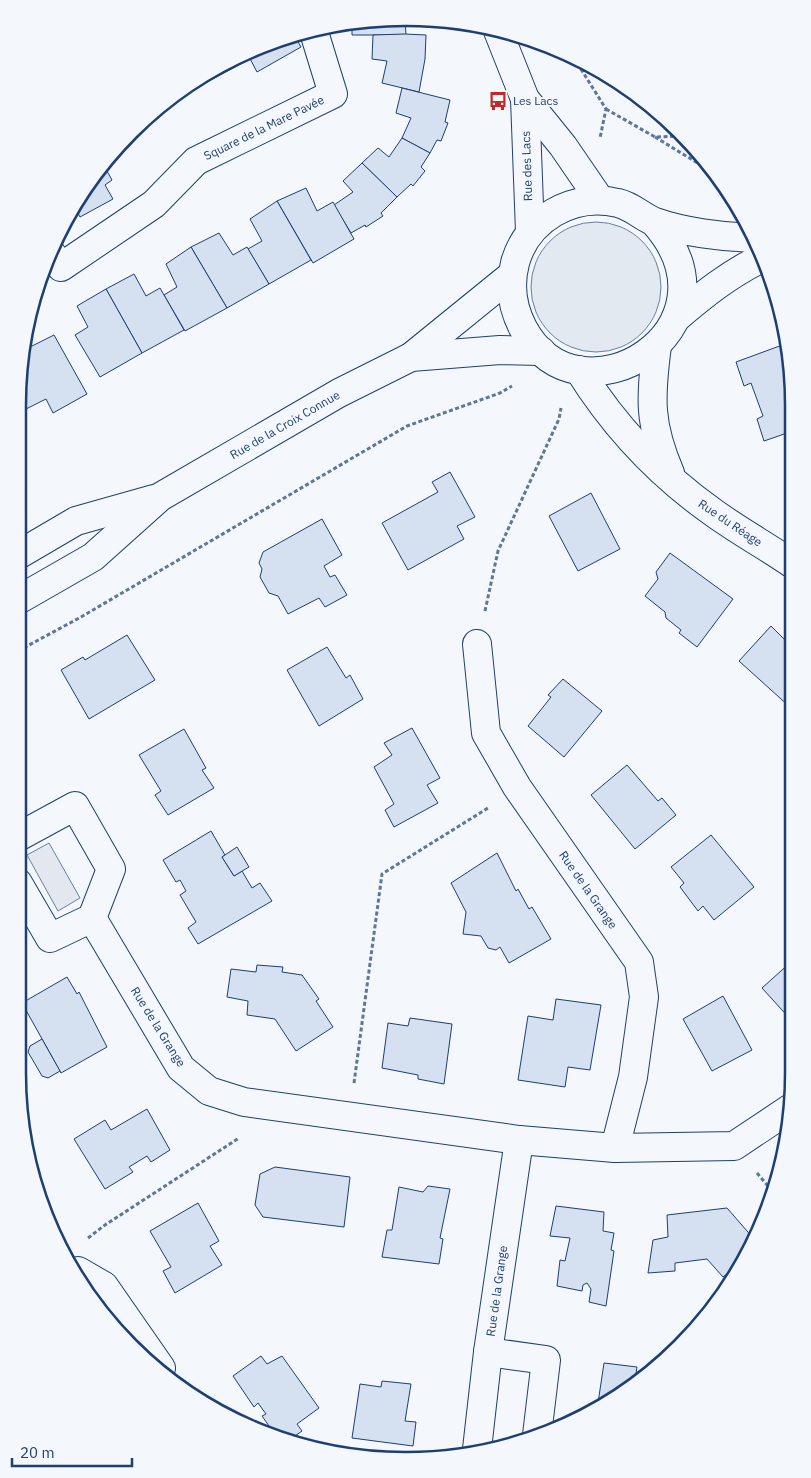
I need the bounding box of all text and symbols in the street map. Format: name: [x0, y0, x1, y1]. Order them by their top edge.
bus stop icon: Les Lacs: [487, 90, 509, 112]
street label: Square de la Mare Pavée: [201, 92, 327, 163]
place label: Les Lacs: [513, 93, 559, 108]
street label: Rue des Lacs: [518, 130, 535, 201]
street label: Rue de la Croix Connue: [227, 387, 343, 462]
street label: Rue du Réage: [695, 496, 765, 550]
street label: Rue de la Grange: [556, 848, 621, 932]
street label: Rue de la Grange: [128, 984, 189, 1070]
street label: Rue de la Grange: [483, 1244, 510, 1337]
scale bar: [12, 1436, 132, 1468]
text: 20 m: [20, 1443, 55, 1462]

